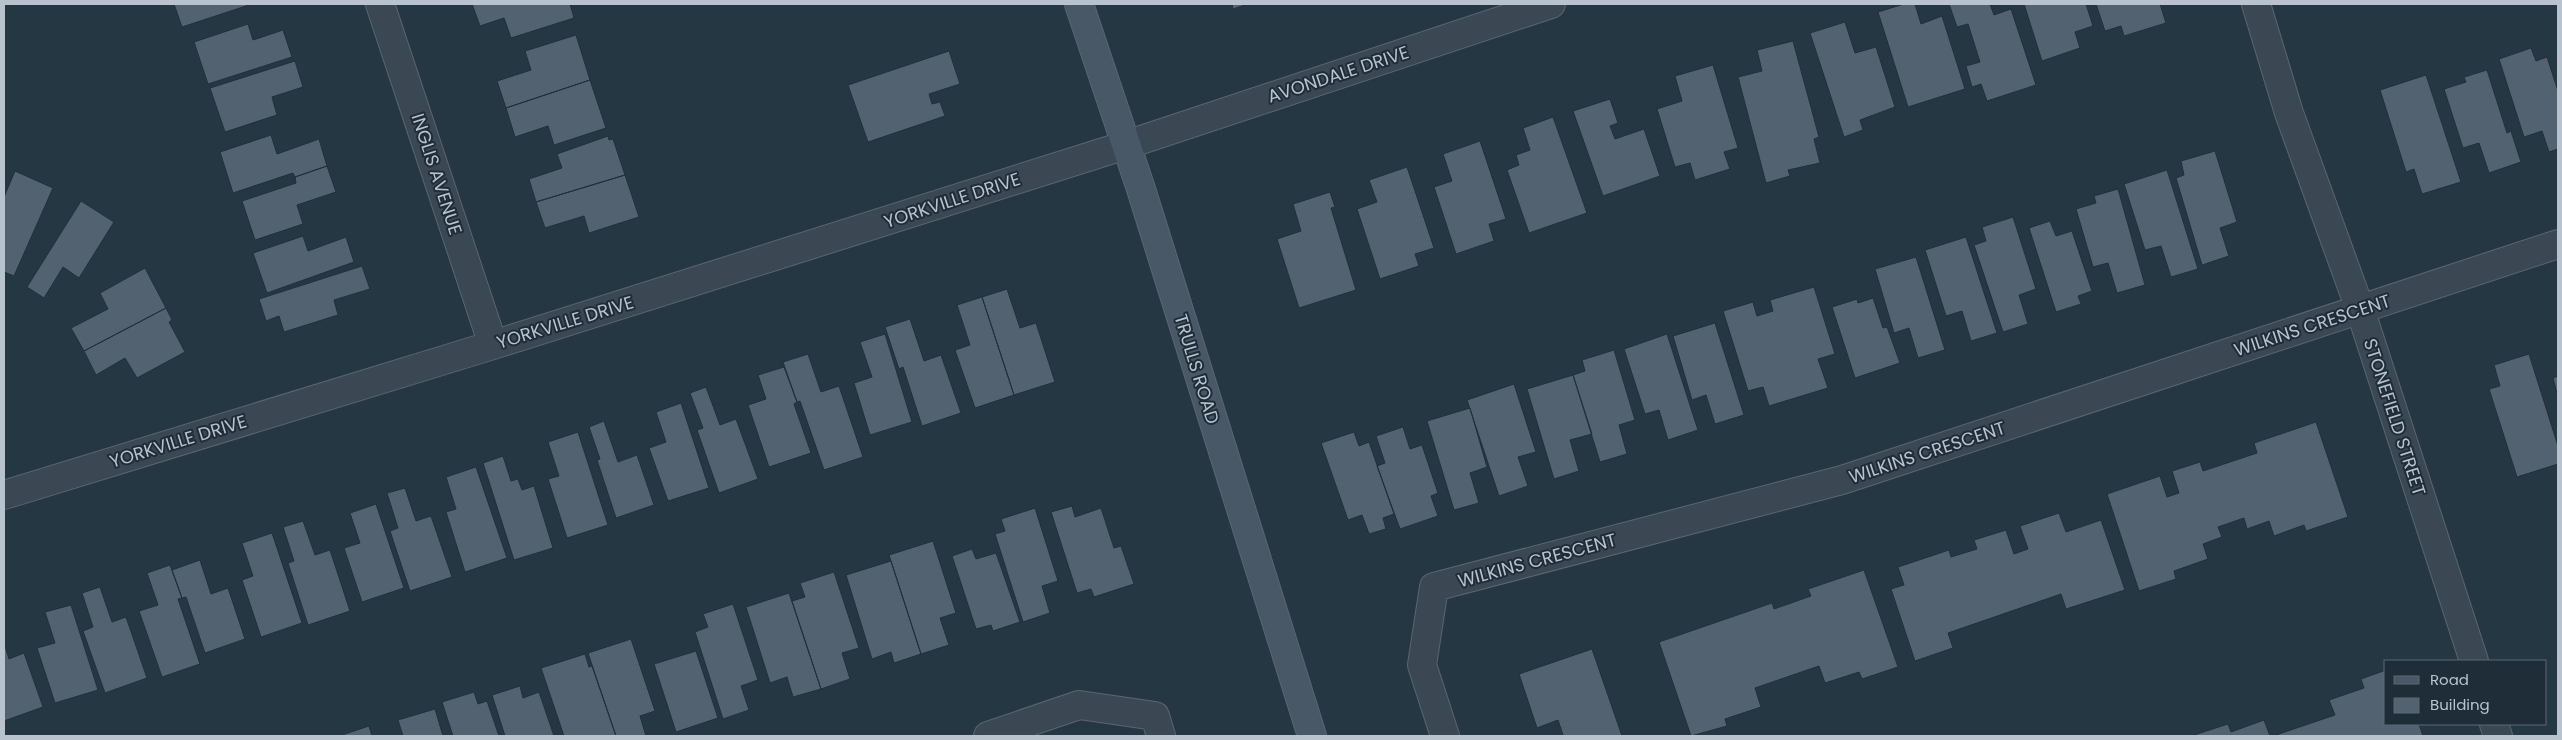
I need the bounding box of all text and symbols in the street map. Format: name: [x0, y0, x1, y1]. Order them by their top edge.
street label: AVONDALE DRIVE: [1264, 39, 1412, 109]
street label: INGLIS AVENUE: [406, 110, 468, 238]
street label: YORKVILLE DRIVE: [881, 166, 1023, 234]
street label: WILKINS CRESCENT: [2231, 288, 2394, 362]
street label: YORKVILLE DRIVE: [493, 289, 637, 355]
street label: TRULLS ROAD: [1168, 311, 1226, 427]
street label: STONEFIELD STREET: [2358, 335, 2432, 499]
street label: YORKVILLE DRIVE: [106, 408, 250, 474]
street label: WILKINS CRESCENT: [1846, 415, 2009, 489]
street label: WILKINS CRESCENT: [1455, 527, 1619, 593]
legend: [2384, 660, 2547, 725]
text: Road: [2430, 669, 2469, 690]
text: Building: [2430, 694, 2490, 715]

